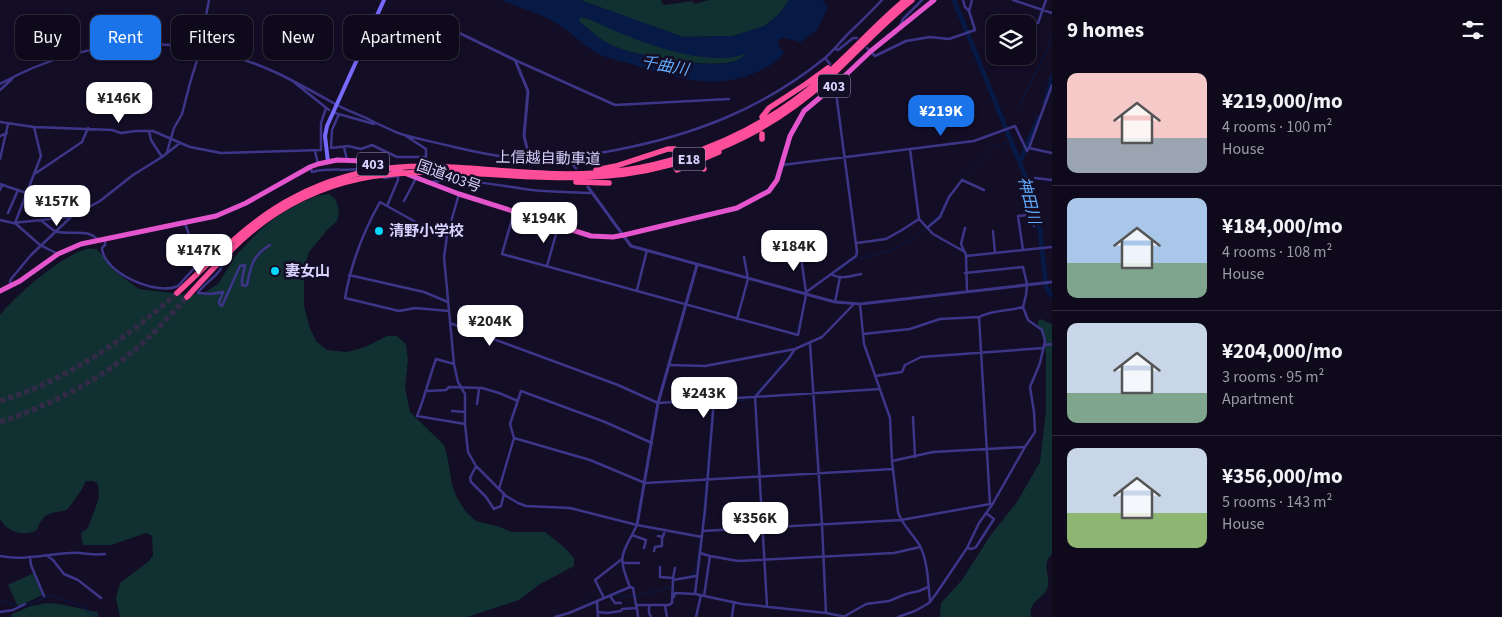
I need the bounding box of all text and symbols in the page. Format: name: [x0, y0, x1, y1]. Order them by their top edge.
chip: Buy: [15, 15, 80, 60]
chip: Rent: [90, 15, 161, 60]
chip: Filters: [171, 15, 253, 60]
chip: New: [263, 15, 333, 60]
chip: Apartment: [343, 15, 459, 60]
map controls: [986, 15, 1036, 65]
button: layers: [986, 15, 1036, 65]
text: 9 homes: [1067, 15, 1144, 45]
icon: filters: [1459, 16, 1487, 44]
water label: 千曲川: [639, 51, 692, 81]
road number: 403: [818, 74, 850, 98]
pin: ¥146K: [84, 82, 154, 124]
text: ¥219,000/mo: [1222, 86, 1343, 116]
text: ¥146K: [97, 87, 141, 109]
icon: home: [1107, 93, 1167, 153]
pin: ¥219K: [906, 94, 976, 137]
text: ¥219K: [919, 100, 963, 122]
text: 4 rooms · 100 m²: [1222, 116, 1332, 138]
text: House: [1222, 138, 1264, 160]
street label: 上信越自動車道: [495, 147, 601, 170]
road number: E18: [673, 148, 705, 170]
road number: 403: [357, 152, 389, 175]
street label: 国道403号: [414, 155, 484, 198]
water label: 神田川: [1013, 174, 1046, 228]
pin: ¥157K: [22, 184, 92, 227]
text: ¥157K: [35, 190, 79, 212]
pin: ¥194K: [509, 202, 579, 244]
text: ¥194K: [522, 207, 566, 229]
text: ¥184,000/mo: [1222, 211, 1343, 241]
icon: home: [1107, 218, 1167, 278]
place label: 清野小学校: [389, 221, 464, 242]
marker: 清野小学校: [373, 225, 385, 237]
pin: ¥184K: [759, 230, 829, 272]
pin: ¥147K: [164, 234, 234, 276]
text: ¥184K: [772, 235, 816, 257]
text: ¥147K: [177, 239, 221, 261]
text: 4 rooms · 108 m²: [1222, 241, 1332, 263]
place label: 妻女山: [285, 261, 330, 282]
text: House: [1222, 263, 1264, 285]
marker: 妻女山: [269, 265, 281, 277]
pin: ¥204K: [455, 304, 525, 347]
text: ¥204K: [468, 310, 512, 332]
text: ¥204,000/mo: [1222, 336, 1343, 366]
icon: home: [1107, 343, 1167, 403]
text: 3 rooms · 95 m²: [1222, 366, 1324, 388]
pin: ¥243K: [669, 376, 739, 419]
text: ¥243K: [682, 382, 726, 404]
text: Apartment: [1222, 388, 1294, 410]
text: ¥356,000/mo: [1222, 461, 1343, 491]
icon: home: [1107, 468, 1167, 528]
text: 5 rooms · 143 m²: [1222, 491, 1332, 513]
pin: ¥356K: [720, 502, 790, 544]
text: ¥356K: [733, 507, 777, 529]
text: House: [1222, 513, 1264, 535]

